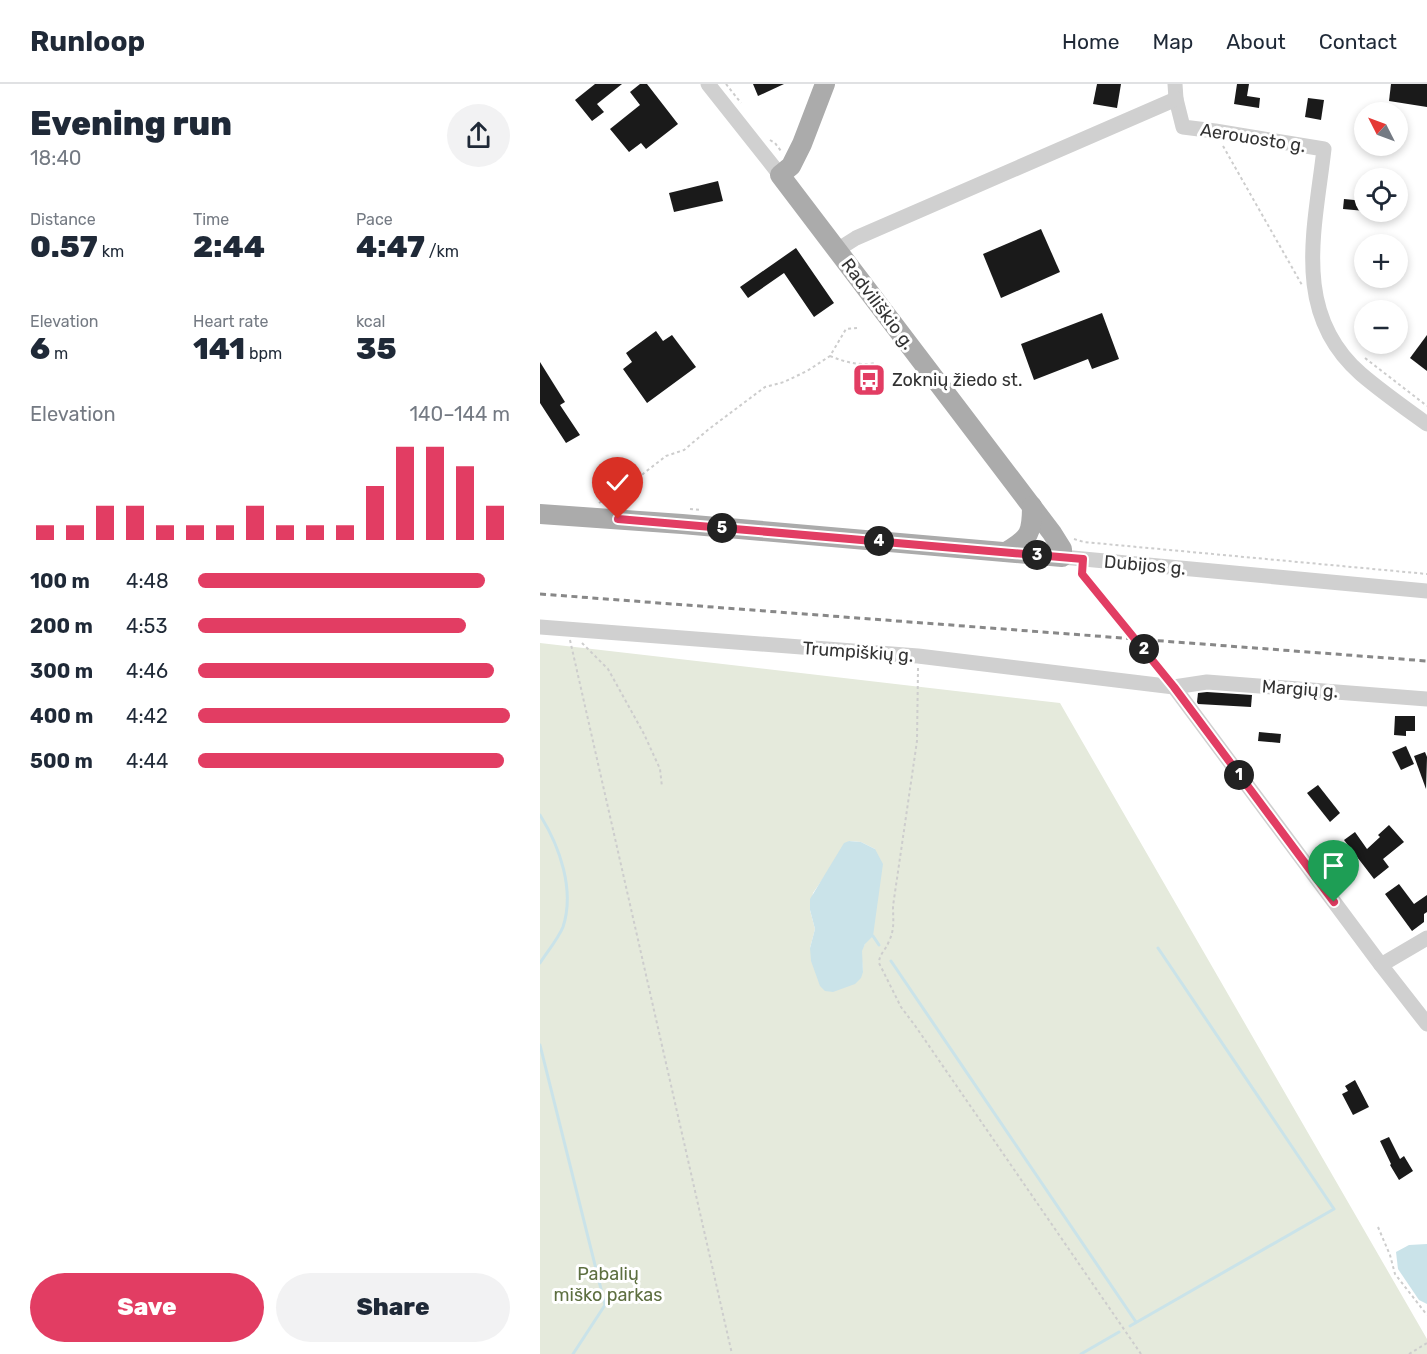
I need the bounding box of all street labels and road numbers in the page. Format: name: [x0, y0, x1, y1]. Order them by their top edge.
street label: Aerouosto g.: [1199, 119, 1307, 157]
street label: Radviliškio g.: [837, 254, 919, 354]
street label: Dubijos g.: [1103, 550, 1187, 580]
street label: Trumpiškių g.: [802, 637, 914, 667]
street label: Margių g.: [1261, 675, 1339, 703]

